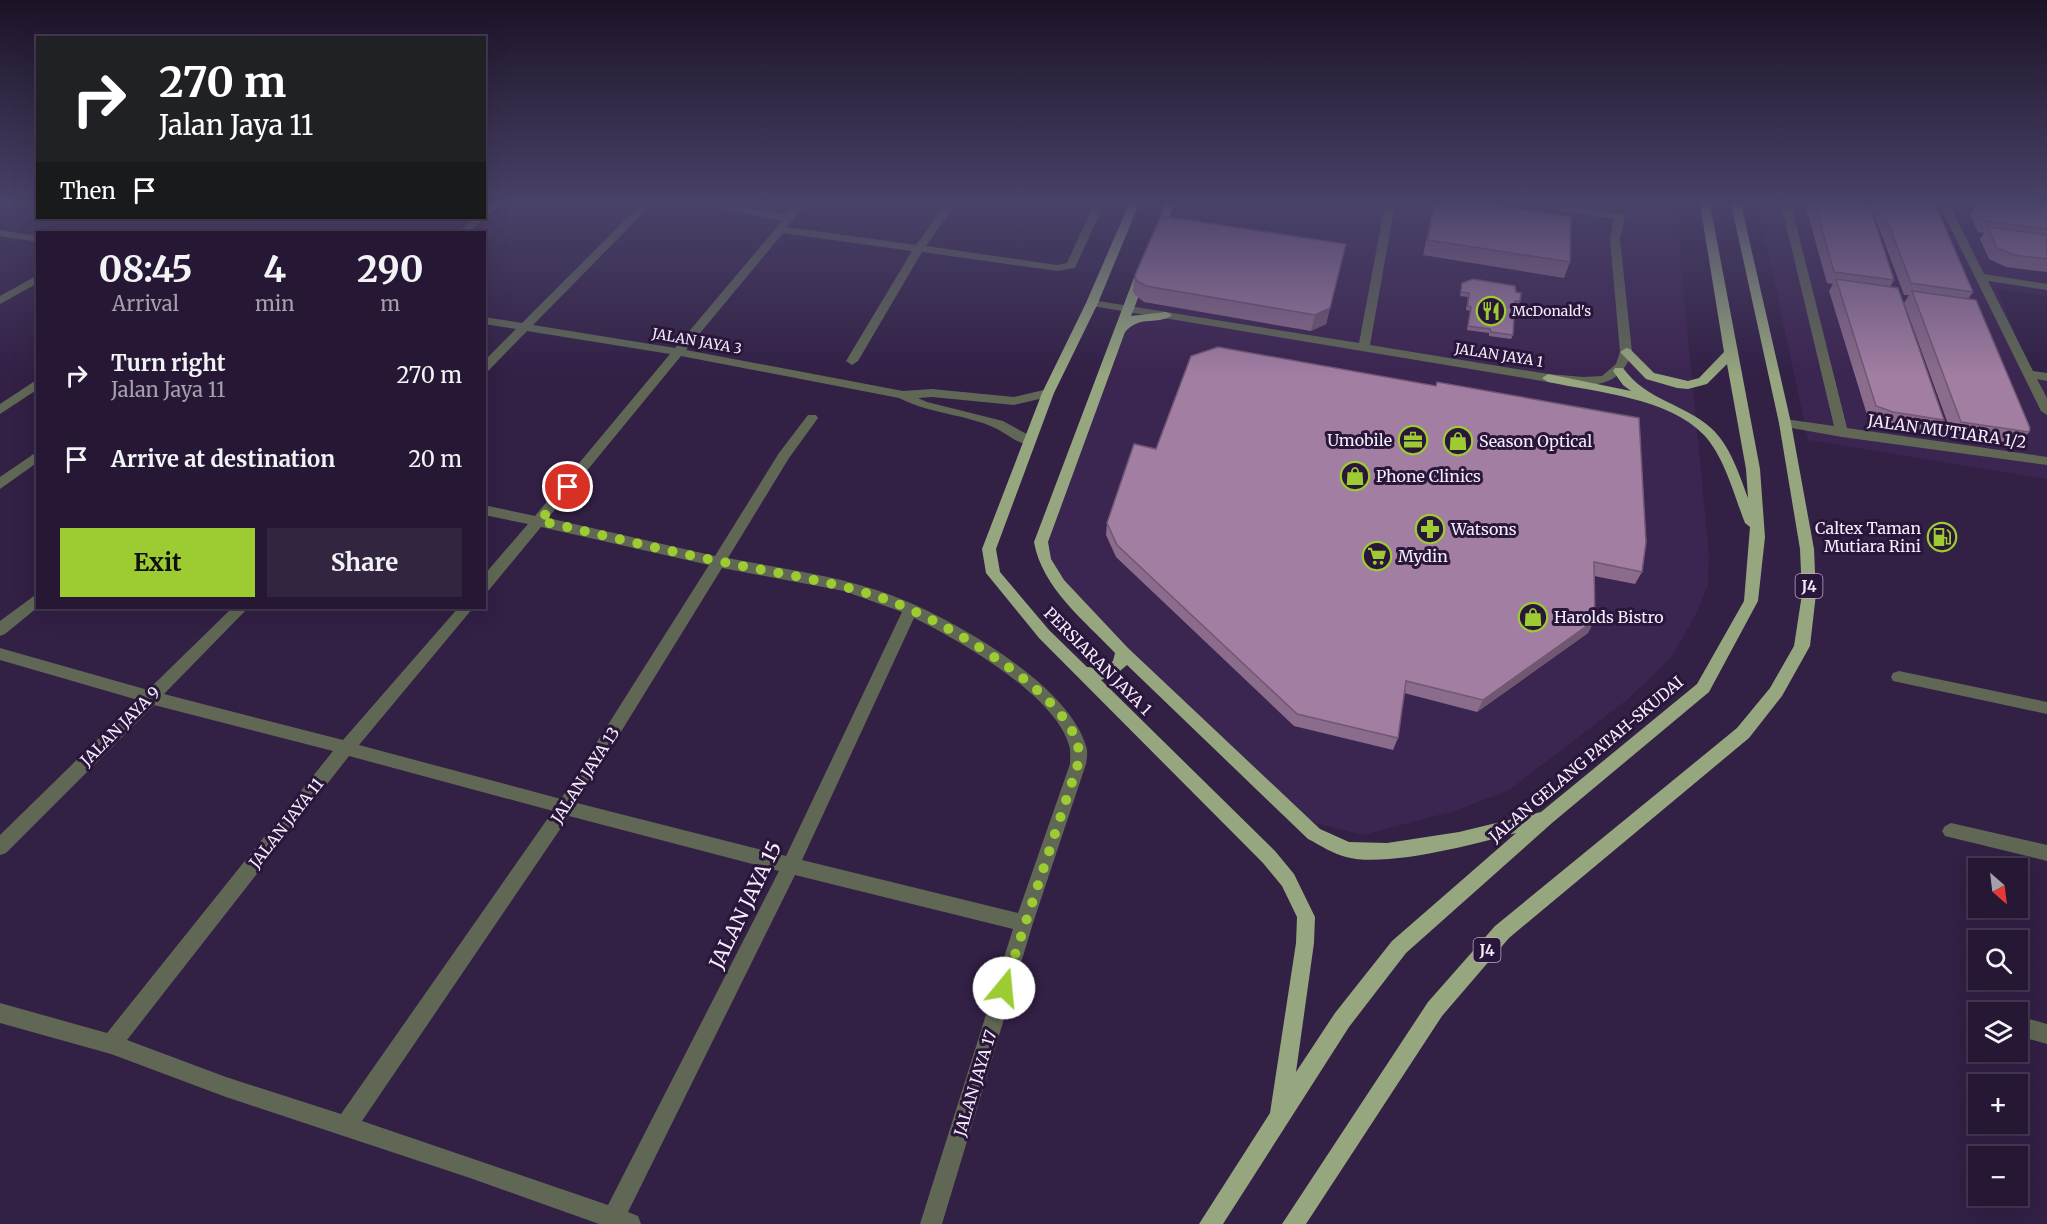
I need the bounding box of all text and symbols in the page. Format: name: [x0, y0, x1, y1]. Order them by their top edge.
text: 270 m: [159, 56, 286, 108]
icon: right: [60, 60, 138, 138]
text: Jalan Jaya 11: [159, 108, 313, 142]
icon: arrive: [128, 174, 161, 207]
text: Then: [60, 177, 116, 205]
text: 08:45: [98, 247, 193, 292]
text: 4: [263, 247, 286, 292]
text: 290: [357, 247, 424, 292]
text: Arrival: [112, 291, 179, 316]
text: min: [255, 291, 295, 316]
text: m: [380, 291, 400, 316]
restaurant icon: McDonald's: [1475, 295, 1507, 327]
place label: McDonald's: [1512, 302, 1591, 320]
street label: JALAN JAYA 3: [650, 324, 743, 358]
street label: JALAN JAYA 1: [1453, 339, 1544, 371]
text: Turn right: [111, 349, 225, 377]
icon: right: [60, 359, 93, 392]
text: 270 m: [396, 361, 462, 389]
text: Jalan Jaya 11: [111, 377, 225, 402]
street label: JALAN MUTIARA 1/2: [1865, 410, 2028, 452]
office icon: Umobile: [1397, 424, 1429, 456]
shop icon: Season Optical: [1442, 425, 1474, 457]
place label: Umobile: [1327, 430, 1392, 450]
place label: Season Optical: [1479, 431, 1592, 451]
icon: arrive: [60, 443, 93, 476]
text: Arrive at destination: [111, 445, 335, 473]
text: 20 m: [408, 445, 462, 473]
shop icon: Phone Clinics: [1339, 460, 1371, 492]
pin: [542, 461, 593, 512]
place label: Phone Clinics: [1376, 466, 1481, 486]
icon: arrive: [551, 470, 584, 503]
pharmacy icon: Watsons: [1414, 513, 1446, 545]
place label: Caltex Taman Mutiara Rini: [1815, 518, 1921, 556]
place label: Watsons: [1450, 519, 1517, 539]
fuel station icon: Caltex Taman Mutiara Rini: [1926, 521, 1958, 553]
button: Exit: [60, 528, 255, 597]
button: Share: [267, 528, 462, 597]
supermarket icon: Mydin: [1361, 540, 1393, 572]
place label: Mydin: [1398, 546, 1448, 566]
road number: J4: [1796, 574, 1822, 598]
shop icon: Harolds Bistro: [1517, 601, 1549, 633]
street label: PERSIARAN JAYA 1: [1040, 603, 1156, 719]
place label: Harolds Bistro: [1554, 607, 1664, 627]
street label: JALAN GELANG PATAH-SKUDAI: [1484, 672, 1687, 847]
street label: JALAN JAYA 9: [75, 682, 164, 771]
street label: JALAN JAYA 13: [546, 723, 624, 828]
street label: JALAN JAYA 11: [244, 774, 327, 873]
street label: JALAN JAYA 15: [703, 837, 787, 974]
north arrow: [1968, 858, 2028, 918]
map controls: [1968, 858, 2028, 1206]
button: search: [1968, 930, 2028, 990]
road number: J4: [1474, 938, 1500, 962]
position arrow: [972, 956, 1036, 1020]
button: layers: [1968, 1002, 2028, 1062]
street label: JALAN JAYA 17: [949, 1027, 1001, 1140]
button: +: [1968, 1074, 2028, 1134]
button: −: [1968, 1146, 2028, 1206]

